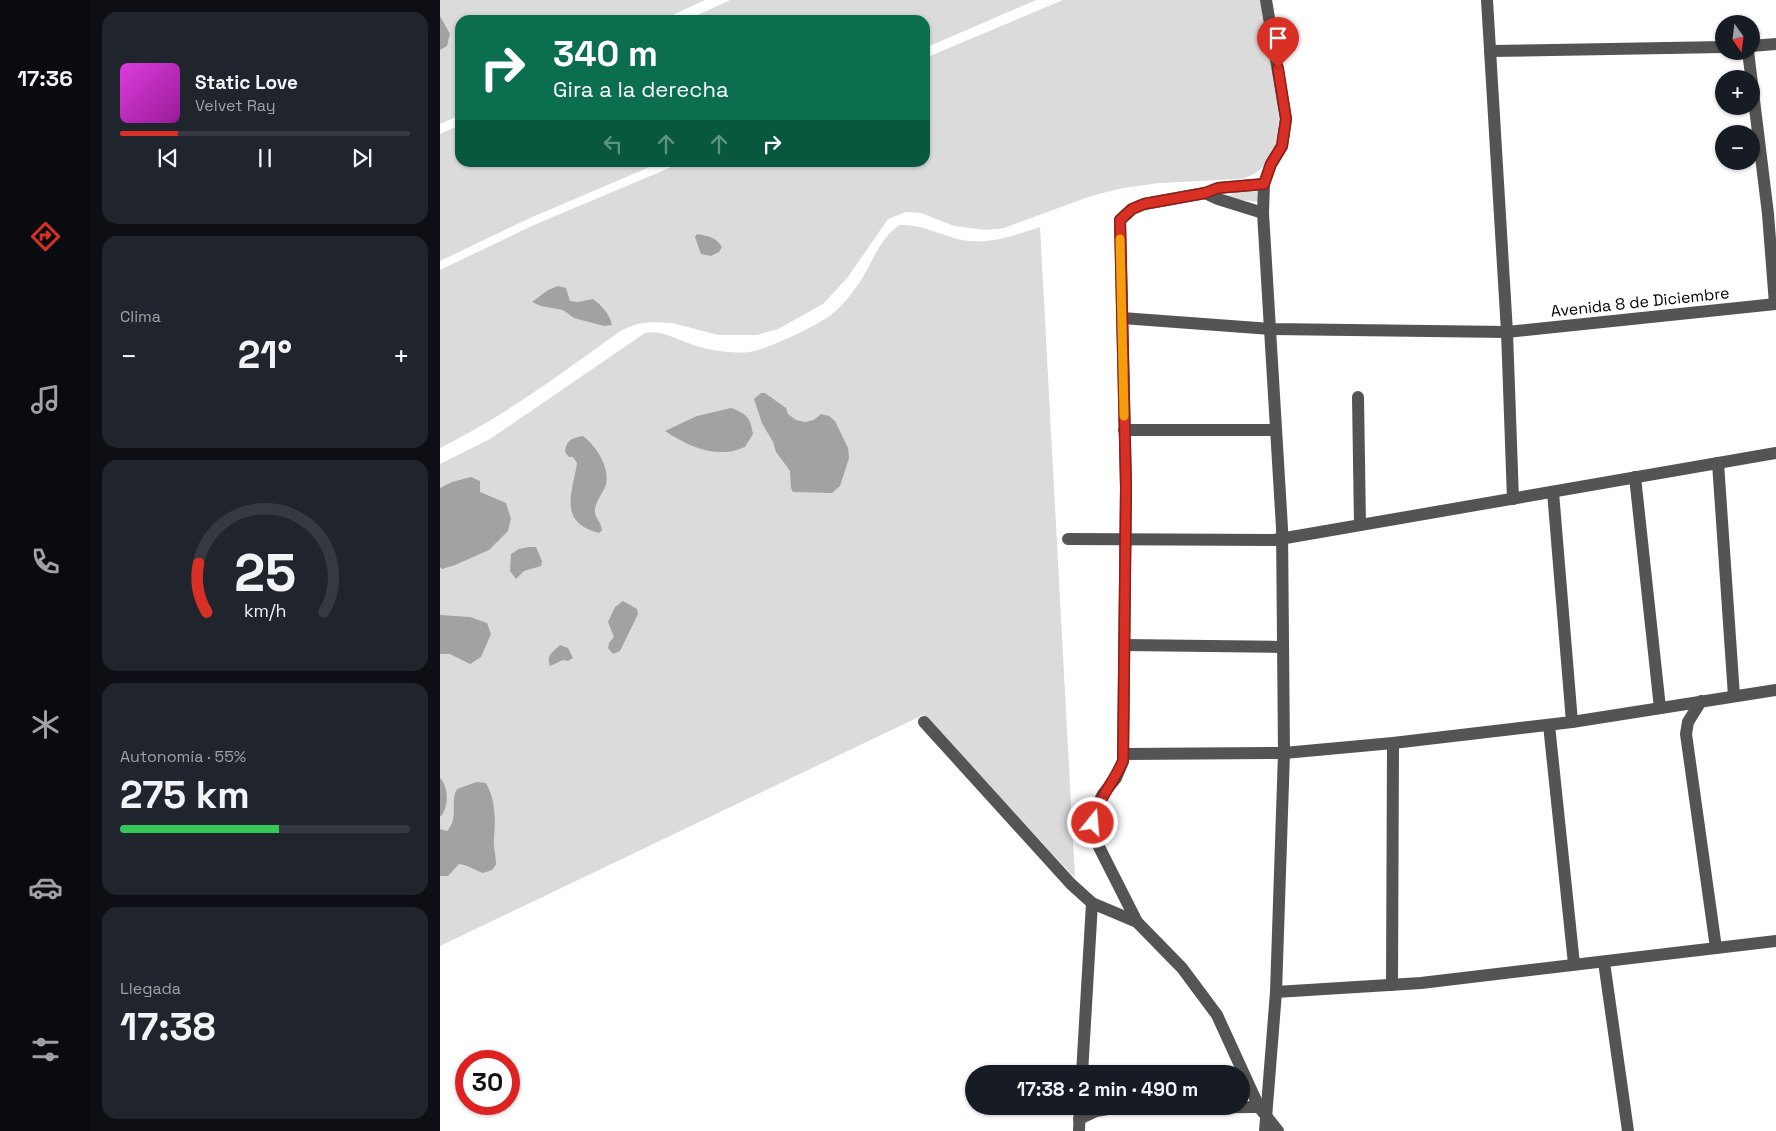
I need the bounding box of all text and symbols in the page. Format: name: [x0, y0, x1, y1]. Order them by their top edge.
north arrow: [1715, 15, 1760, 60]
map controls: [1715, 15, 1760, 170]
pin: [1257, 17, 1299, 68]
icon: arrive: [1264, 24, 1292, 52]
text: 340 m: [553, 32, 658, 76]
icon: right: [470, 35, 535, 100]
text: 17:36: [17, 64, 73, 92]
text: Static Love: [195, 70, 298, 95]
button: +: [1715, 70, 1760, 115]
text: Gira a la derecha: [553, 75, 729, 103]
text: Velvet Ray: [195, 95, 276, 116]
button: −: [1715, 125, 1760, 170]
icon: left: [599, 130, 627, 158]
icon: ahead: [652, 130, 680, 158]
icon: ahead: [705, 130, 733, 158]
icon: right: [758, 130, 786, 158]
icon: previous: [154, 144, 182, 172]
icon: pause: [251, 144, 279, 172]
icon: next: [348, 144, 376, 172]
icon: directions: [28, 219, 63, 254]
street label: Avenida 8 de Diciembre: [1550, 282, 1730, 322]
text: Clima: [120, 306, 161, 327]
text: 21°: [238, 331, 292, 379]
text: −: [120, 338, 137, 374]
text: +: [393, 338, 410, 374]
icon: music: [28, 382, 63, 417]
text: 25: [234, 540, 296, 606]
icon: phone: [28, 544, 63, 579]
text: km/h: [244, 599, 286, 622]
icon: climate: [28, 707, 63, 742]
text: Autonomía · 55%: [120, 746, 246, 767]
text: 275 km: [120, 771, 250, 819]
position arrow: [1066, 796, 1118, 848]
icon: car: [28, 870, 63, 905]
text: Llegada: [120, 978, 181, 999]
text: 17:38: [120, 1003, 215, 1051]
icon: filters: [28, 1032, 63, 1067]
speed limit sign: 30: [455, 1050, 520, 1115]
text: 17:38 · 2 min · 490 m: [1017, 1077, 1198, 1102]

